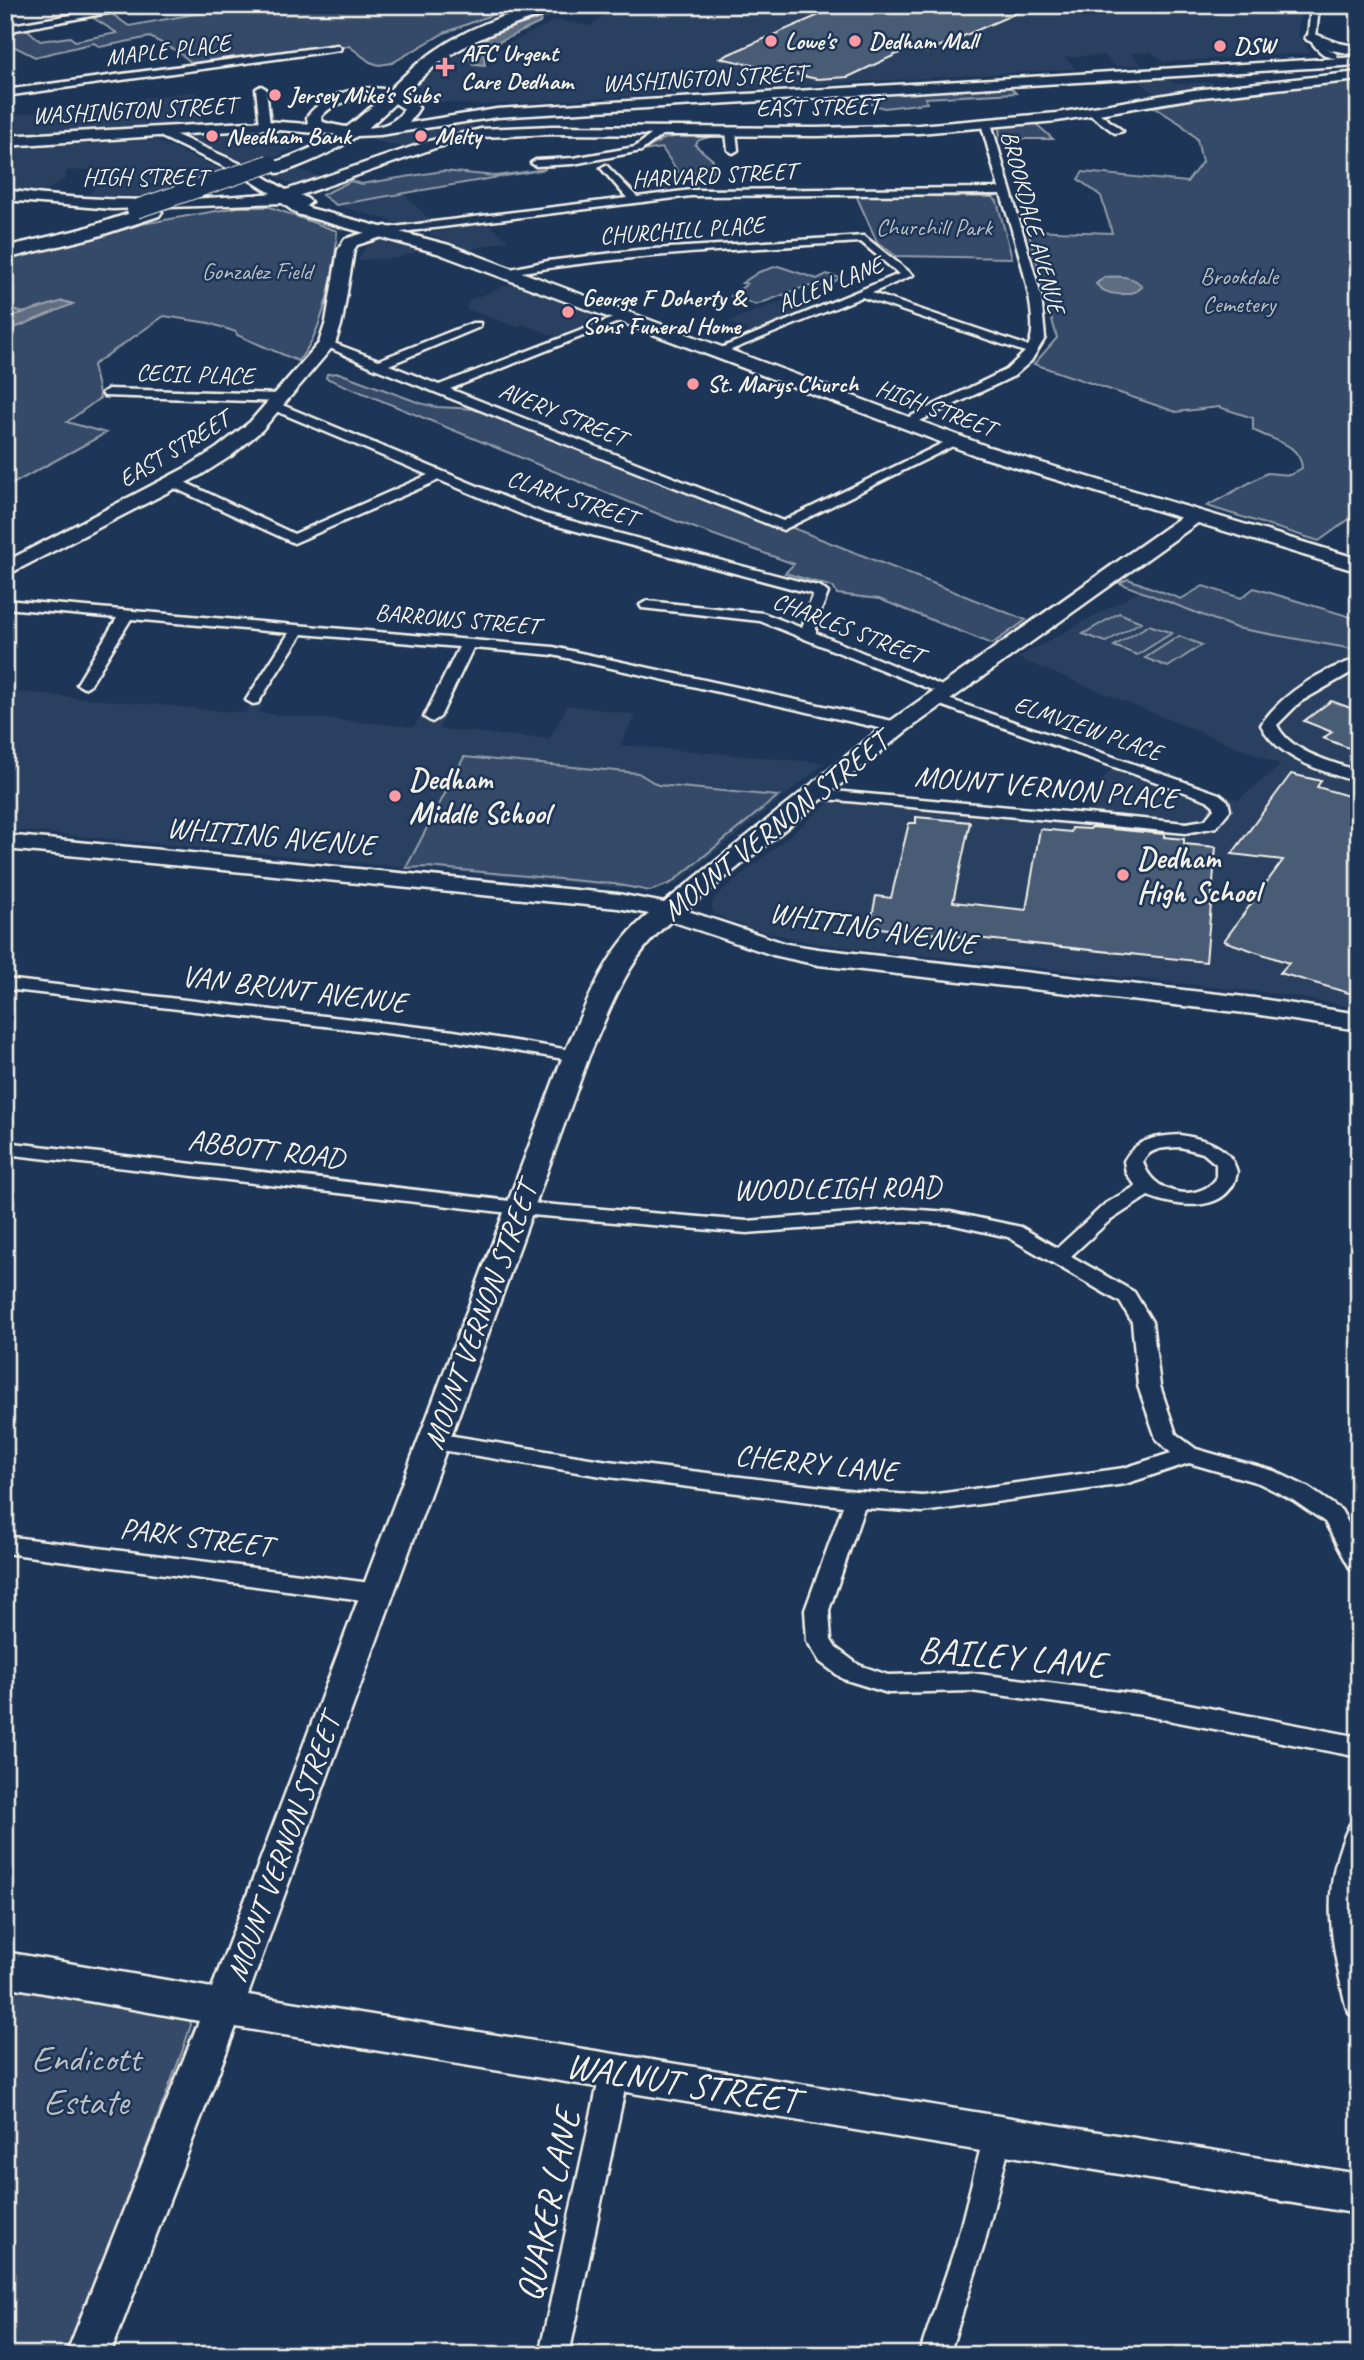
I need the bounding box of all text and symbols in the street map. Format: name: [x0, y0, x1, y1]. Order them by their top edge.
place label: Lowe's: [785, 26, 838, 56]
place label: Dedham Mall: [869, 26, 982, 56]
street label: MAPLE PLACE: [104, 27, 235, 73]
place label: DSW: [1234, 31, 1279, 61]
marker: Lowe's: [763, 33, 779, 49]
marker: Dedham Mall: [847, 33, 863, 49]
place label: AFC Urgent Care Dedham: [461, 38, 575, 96]
marker: DSW: [1212, 38, 1228, 54]
marker: AFC Urgent Care Dedham: [435, 57, 455, 77]
street label: WASHINGTON STREET: [601, 57, 813, 98]
place label: Jersey Mike's Subs: [287, 80, 442, 110]
marker: Jersey Mike's Subs: [267, 87, 283, 103]
street label: WASHINGTON STREET: [31, 89, 243, 130]
street label: EAST STREET: [756, 91, 886, 123]
place label: Needham Bank: [226, 121, 353, 151]
place label: Melty: [435, 121, 484, 151]
street label: BROOKDALE AVENUE: [994, 127, 1073, 319]
marker: Needham Bank: [204, 128, 220, 144]
marker: Melty: [413, 128, 429, 144]
street label: HARVARD STREET: [631, 155, 803, 194]
street label: HIGH STREET: [83, 162, 212, 192]
street label: CHURCHILL PLACE: [599, 209, 769, 251]
park label: Churchill Park: [876, 212, 994, 242]
street label: ALLEN LANE: [773, 248, 890, 319]
park label: Gonzalez Field: [202, 256, 316, 286]
park label: Brookdale Cemetery: [1200, 261, 1280, 319]
place label: George F Doherty & Sons Funeral Home: [582, 283, 748, 341]
marker: George F Doherty & Sons Funeral Home: [560, 304, 576, 320]
street label: CECIL PLACE: [136, 357, 258, 391]
place label: St. Marys Church: [707, 369, 860, 399]
street label: HIGH STREET: [872, 373, 1005, 445]
street label: AVERY STREET: [495, 375, 636, 455]
marker: St. Marys Church: [685, 376, 701, 392]
street label: EAST STREET: [113, 401, 240, 494]
street label: CLARK STREET: [504, 463, 646, 535]
street label: CHARLES STREET: [769, 586, 933, 673]
street label: BARROWS STREET: [374, 597, 546, 642]
street label: ELMVIEW PLACE: [1010, 689, 1168, 768]
street label: MOUNT VERNON STREET: [654, 718, 902, 929]
street label: MOUNT VERNON PLACE: [913, 757, 1182, 818]
place label: Dedham Middle School: [409, 760, 556, 832]
marker: Dedham Middle School: [387, 788, 403, 804]
street label: WHITING AVENUE: [165, 808, 380, 864]
place label: Dedham High School: [1137, 839, 1266, 911]
marker: Dedham High School: [1115, 867, 1131, 883]
street label: WHITING AVENUE: [767, 893, 983, 964]
street label: VAN BRUNT AVENUE: [179, 956, 412, 1022]
street label: ABBOTT ROAD: [186, 1121, 349, 1178]
street label: WOODLEIGH ROAD: [733, 1167, 944, 1209]
street label: MOUNT VERNON STREET: [414, 1171, 548, 1454]
street label: CHERRY LANE: [733, 1436, 902, 1491]
street label: PARK STREET: [118, 1509, 280, 1566]
street label: BAILEY LANE: [916, 1625, 1112, 1689]
street label: MOUNT VERNON STREET: [217, 1703, 351, 1986]
park label: Endicott Estate: [31, 2035, 144, 2125]
street label: WALNUT STREET: [563, 2041, 810, 2125]
street label: QUAKER LANE: [504, 2100, 592, 2305]

